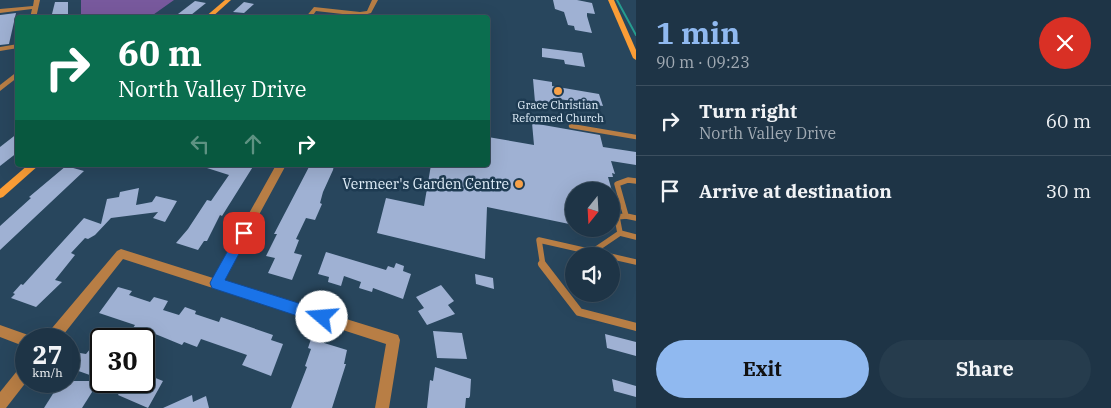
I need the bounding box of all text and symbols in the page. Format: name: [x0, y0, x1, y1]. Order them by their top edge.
text: 1 min: [656, 13, 740, 52]
button: close: [1039, 17, 1091, 69]
text: 60 m: [118, 30, 202, 76]
icon: right: [35, 35, 100, 100]
text: 90 m · 09:23: [656, 52, 750, 72]
text: North Valley Drive: [118, 74, 306, 103]
marker: Grace Christian Reformed Church: [552, 85, 564, 97]
place label: Grace Christian Reformed Church: [512, 98, 604, 125]
text: Turn right: [699, 99, 797, 123]
icon: right: [656, 107, 684, 135]
text: 60 m: [1046, 109, 1091, 133]
text: North Valley Drive: [699, 123, 836, 143]
icon: left: [186, 130, 214, 158]
icon: ahead: [239, 130, 267, 158]
icon: right: [292, 130, 320, 158]
place label: Vermeer's Garden Centre: [342, 175, 509, 193]
icon: arrive: [656, 177, 684, 205]
marker: Vermeer's Garden Centre: [513, 178, 525, 190]
text: Arrive at destination: [699, 179, 892, 203]
text: 30 m: [1046, 179, 1091, 203]
north arrow: [565, 182, 620, 238]
map controls: [565, 182, 620, 302]
pin: [223, 212, 265, 254]
icon: arrive: [230, 219, 258, 247]
button: sound: [565, 247, 620, 302]
position arrow: [295, 290, 347, 342]
speed limit sign: 30: [90, 328, 155, 393]
text: 27: [32, 338, 63, 371]
button: Exit: [656, 340, 869, 398]
button: Share: [879, 340, 1091, 398]
text: km/h: [32, 365, 63, 380]

